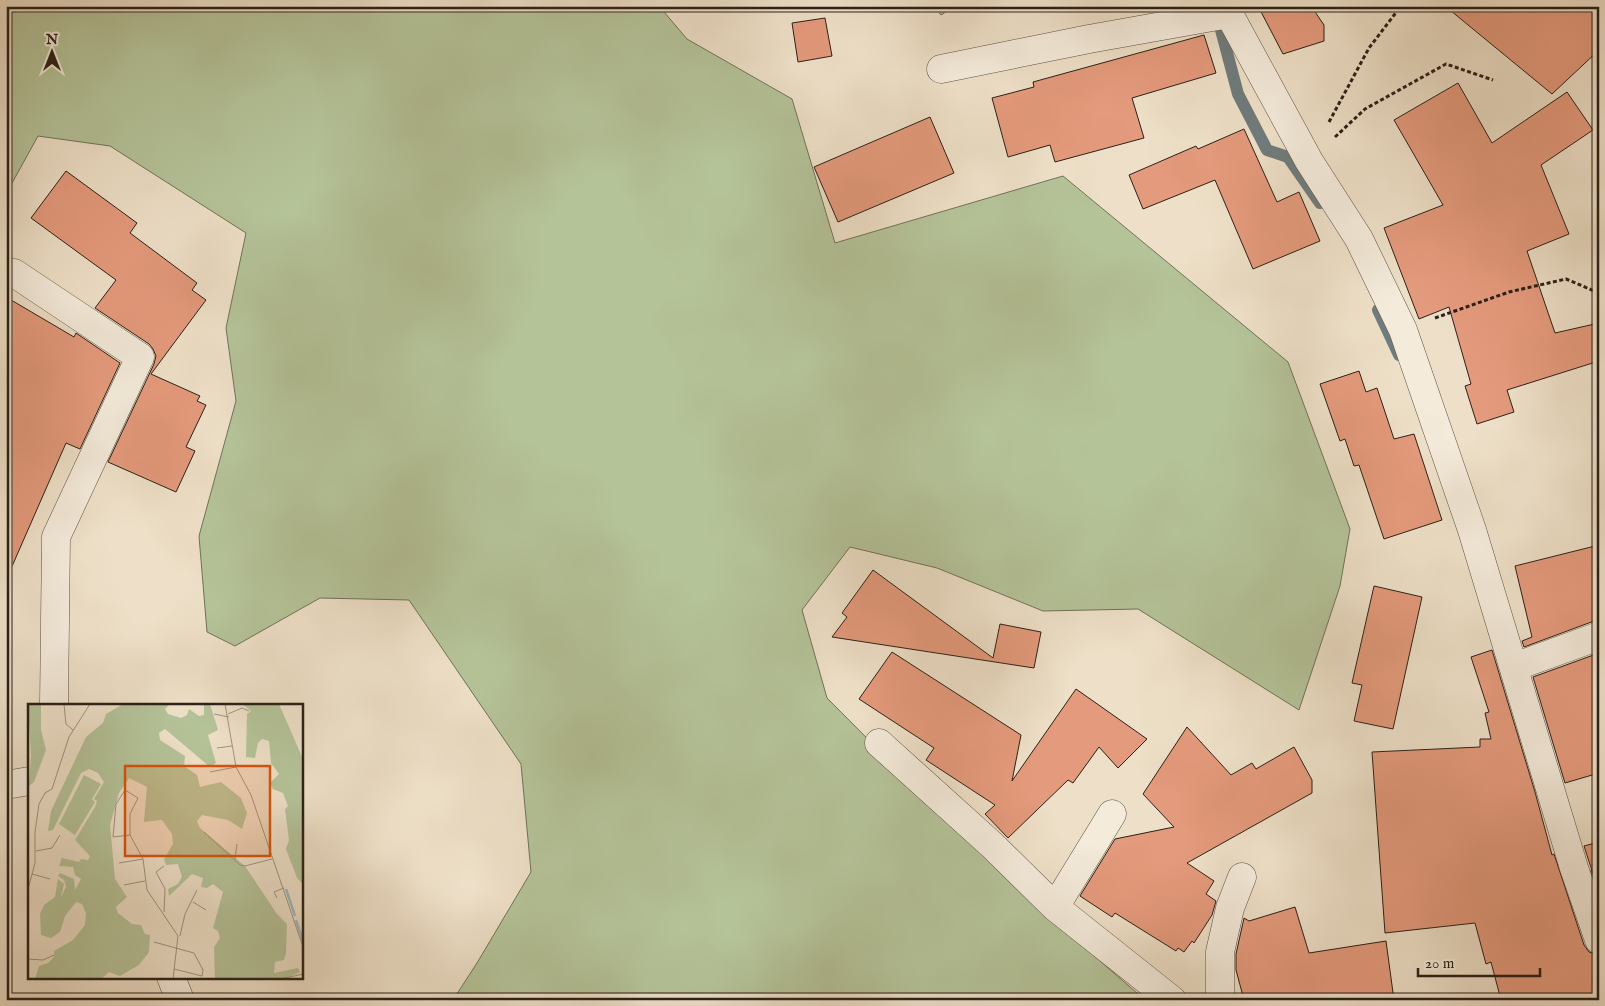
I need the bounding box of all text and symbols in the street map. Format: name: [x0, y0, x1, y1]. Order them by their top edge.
north arrow: [28, 28, 78, 78]
text: N: [45, 31, 58, 49]
inset map: [28, 704, 302, 978]
scale bar: [1418, 946, 1540, 978]
text: 20 m: [1425, 954, 1455, 973]

